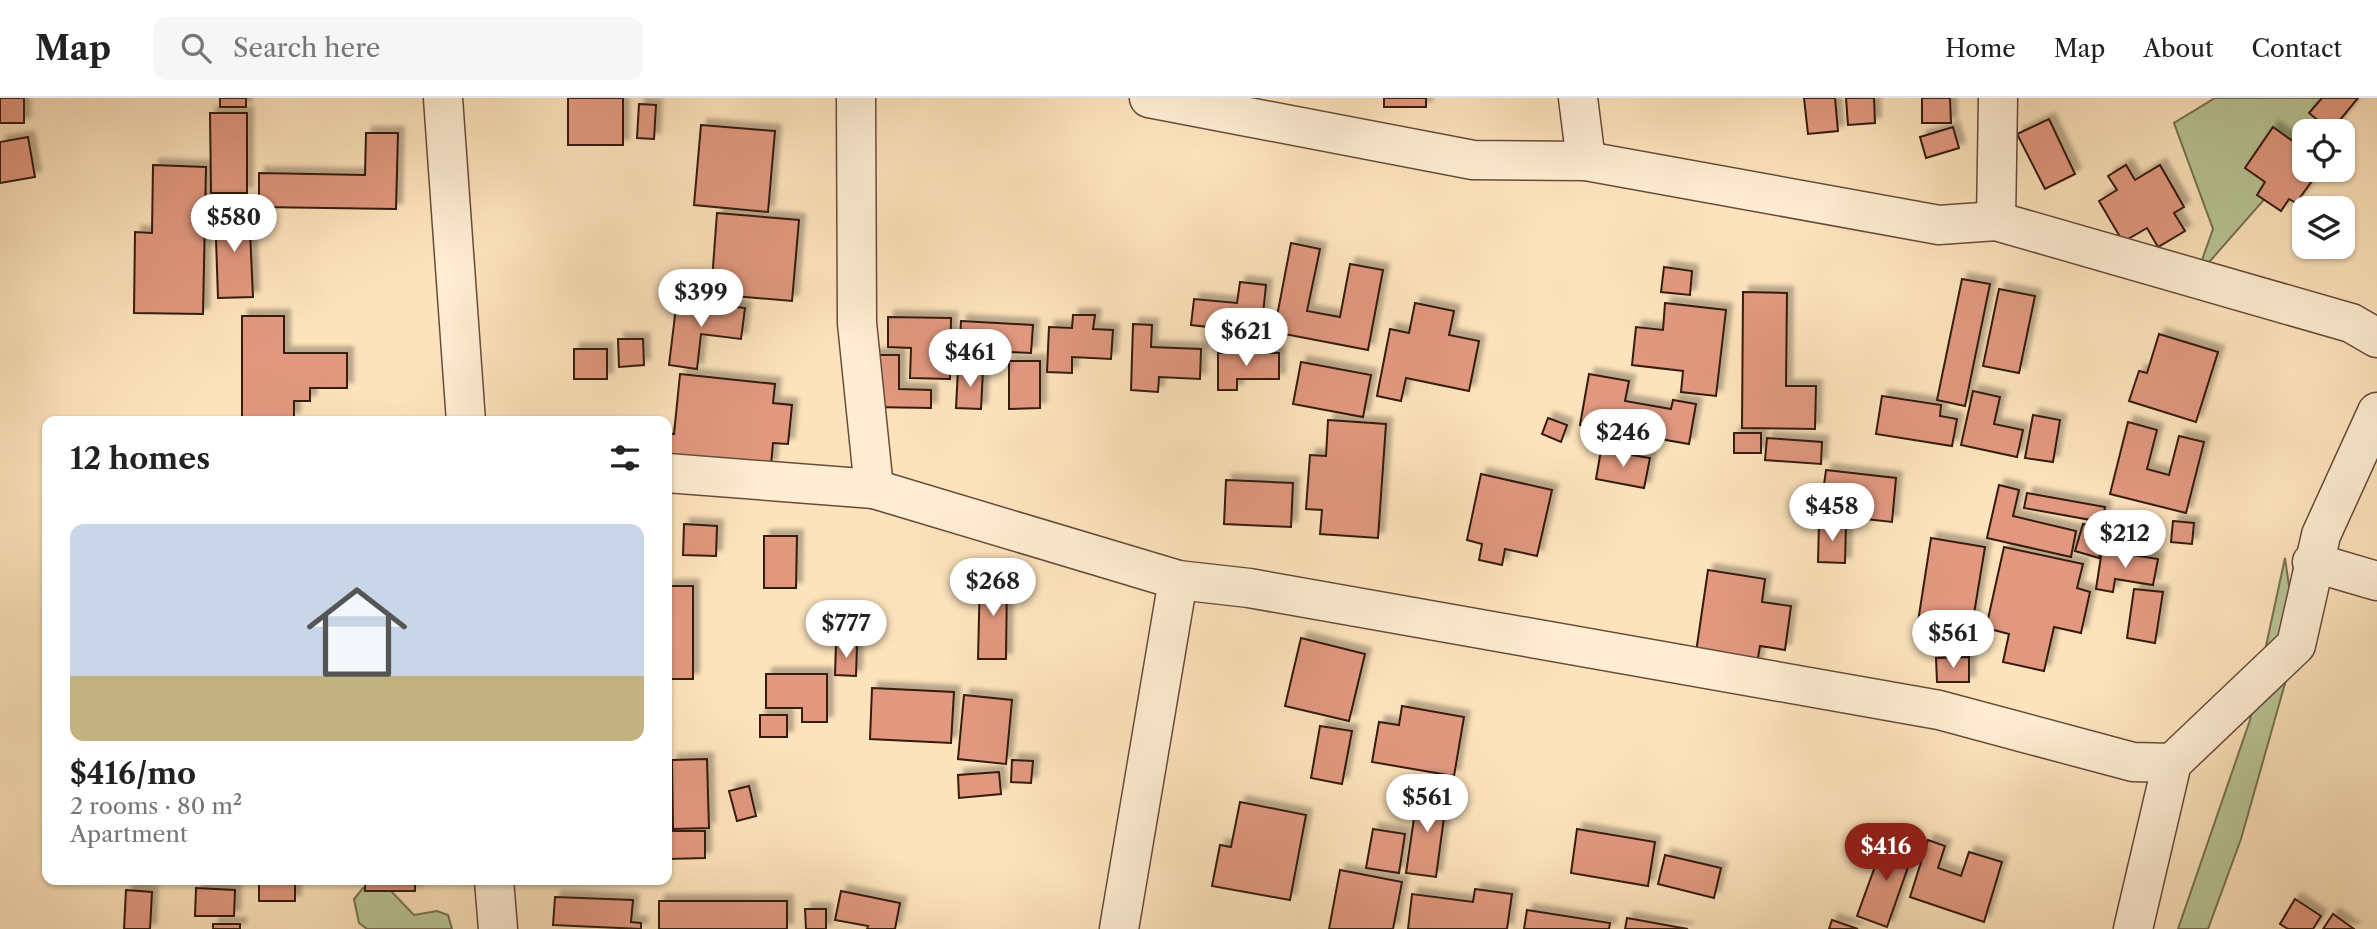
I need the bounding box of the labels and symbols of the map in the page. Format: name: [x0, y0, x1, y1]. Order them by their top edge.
pin: $580: [193, 194, 275, 254]
pin: $399: [660, 270, 742, 329]
pin: $621: [1205, 308, 1287, 368]
pin: $461: [929, 330, 1011, 389]
pin: $246: [1582, 410, 1664, 469]
pin: $458: [1791, 484, 1873, 543]
pin: $212: [2084, 510, 2166, 570]
pin: $268: [952, 559, 1034, 618]
pin: $777: [805, 601, 887, 660]
pin: $561: [1912, 610, 1994, 670]
pin: $561: [1386, 774, 1468, 834]
pin: $416: [1845, 824, 1927, 883]

